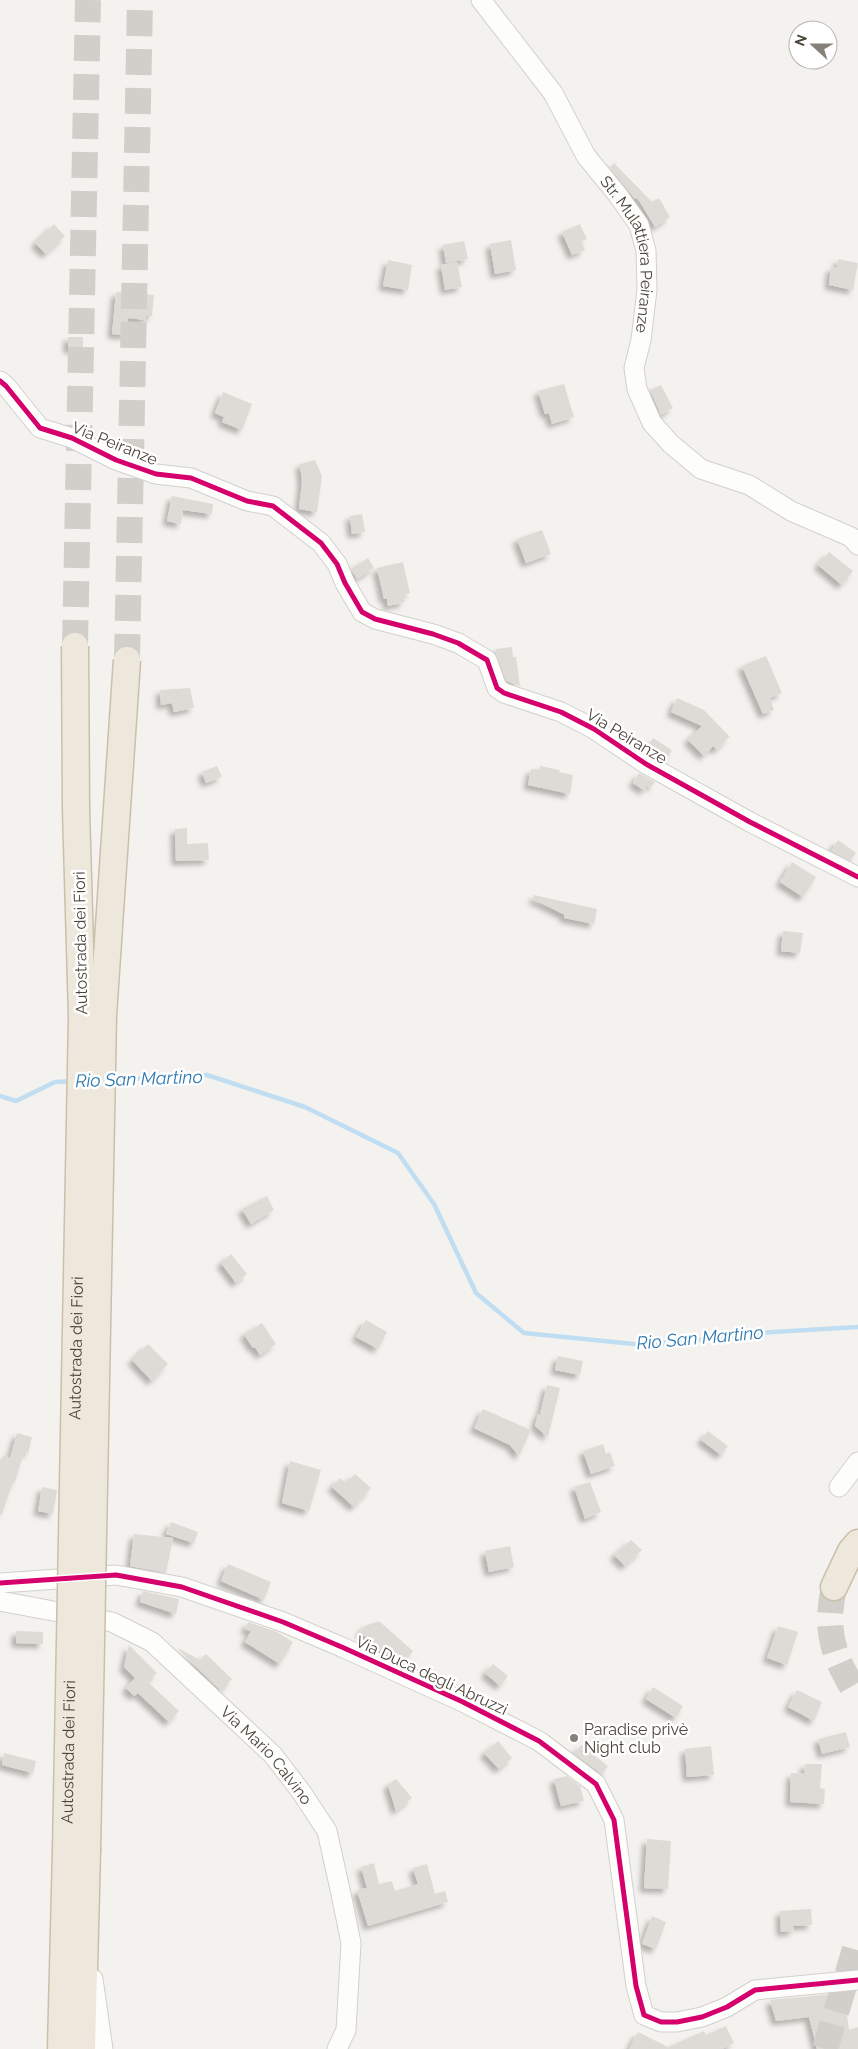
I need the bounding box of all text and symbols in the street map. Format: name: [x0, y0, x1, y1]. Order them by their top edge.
north arrow: [788, 20, 838, 70]
text: N: [791, 32, 810, 48]
street label: Str. Mulattiera Peiranze: [596, 172, 656, 334]
street label: Via Peiranze: [69, 418, 160, 469]
street label: Via Peiranze: [583, 705, 670, 768]
street label: Autostrada dei Fiori: [70, 871, 91, 1015]
water label: Rio San Martino: [75, 1066, 203, 1091]
street label: Autostrada dei Fiori: [65, 1276, 87, 1420]
water label: Rio San Martino: [635, 1321, 764, 1354]
street label: Via Duca degli Abruzzi: [353, 1632, 511, 1719]
street label: Autostrada dei Fiori: [58, 1680, 79, 1824]
street label: Via Mario Calvino: [217, 1702, 316, 1808]
place label: Paradise privè Night club: [584, 1720, 688, 1757]
marker: Paradise privè Night club: [568, 1732, 580, 1744]

